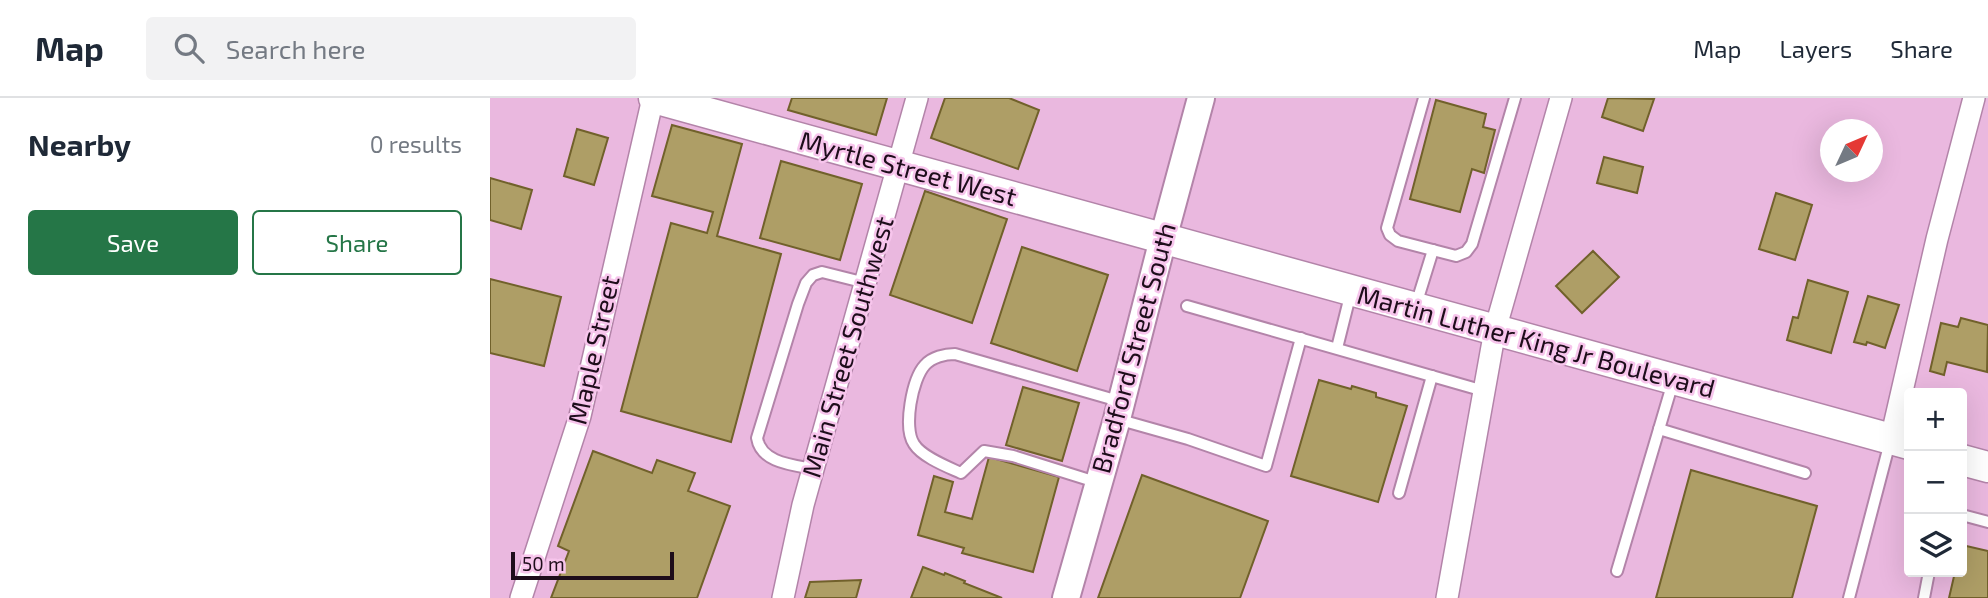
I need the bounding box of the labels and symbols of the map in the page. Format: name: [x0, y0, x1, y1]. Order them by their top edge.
north arrow: [1820, 119, 1883, 182]
street label: Myrtle Street West: [797, 124, 1020, 211]
street label: Main Street Southwest: [794, 212, 899, 481]
street label: Bradford Street South: [1084, 219, 1181, 476]
street label: Maple Street: [560, 272, 625, 427]
street label: Martin Luther King Jr Boulevard: [1354, 278, 1719, 403]
scale bar: [511, 549, 674, 581]

